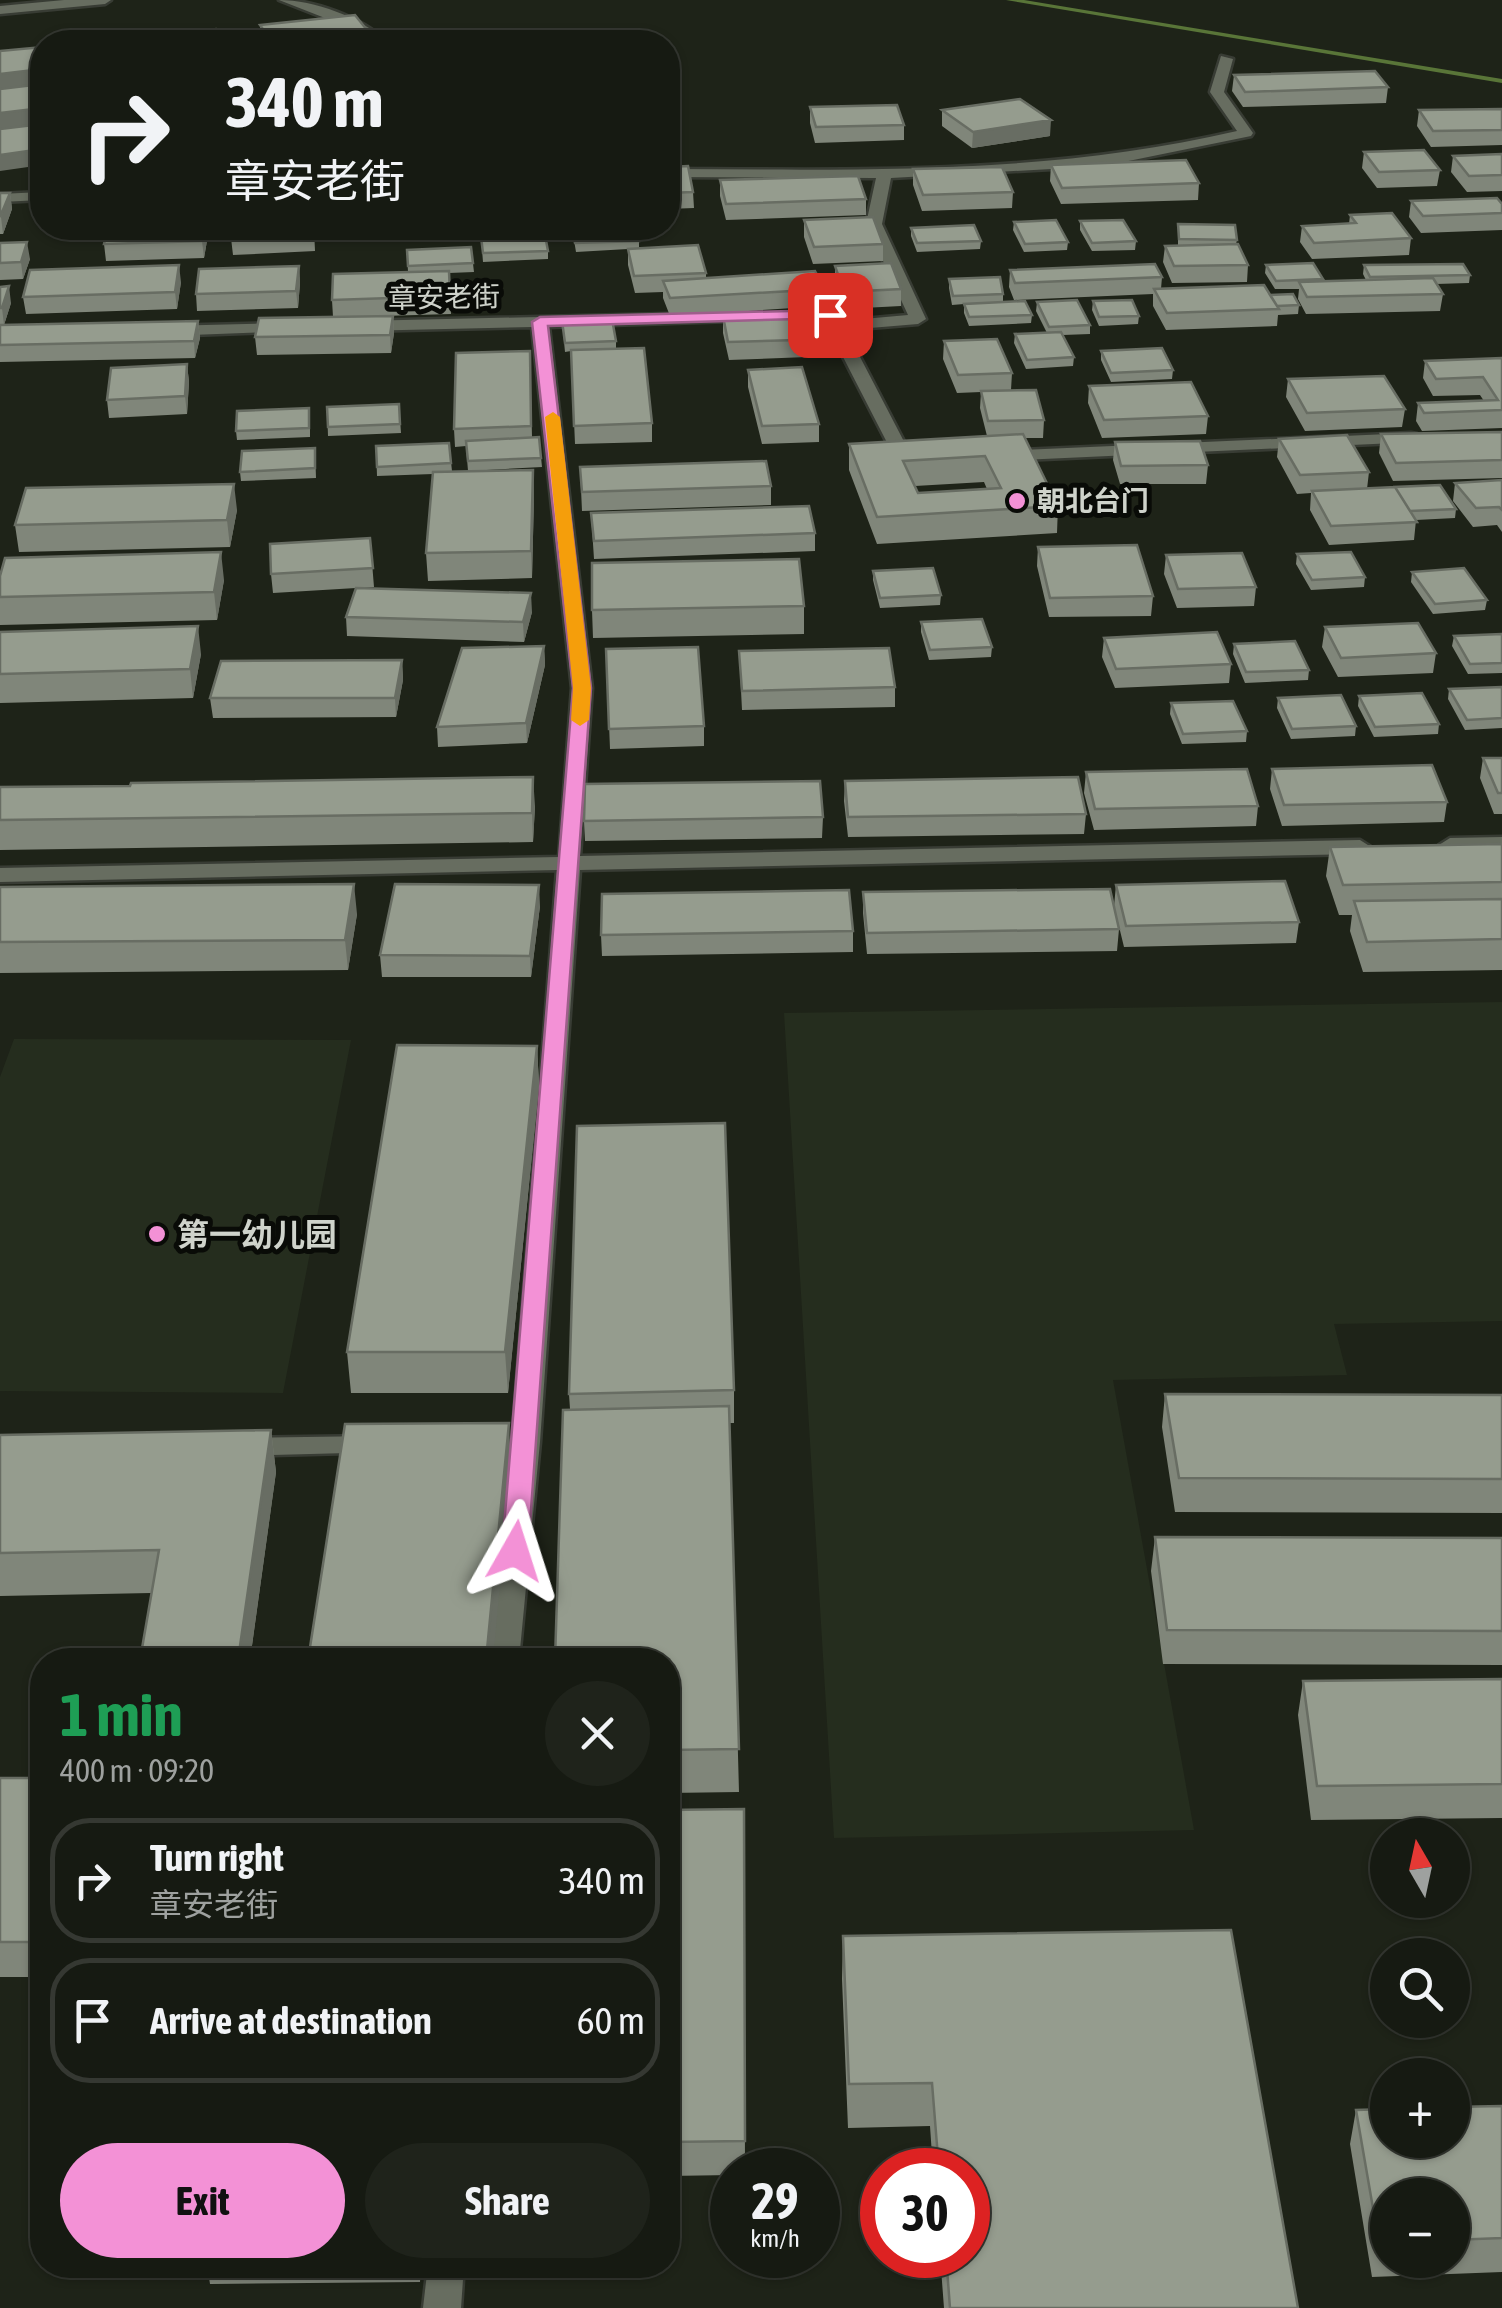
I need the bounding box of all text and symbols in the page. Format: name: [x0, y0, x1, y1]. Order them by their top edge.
text: 340 m: [225, 62, 384, 142]
icon: right: [60, 70, 190, 200]
text: 章安老街: [225, 155, 405, 207]
pin: [788, 273, 873, 358]
street label: 章安老街: [388, 280, 500, 314]
icon: arrive: [803, 288, 858, 343]
place label: 朝北台门: [1037, 485, 1149, 517]
marker: 朝北台门: [1006, 490, 1028, 512]
place label: 第一幼儿园: [177, 1216, 337, 1253]
marker: 第一幼儿园: [146, 1223, 168, 1245]
position arrow: [463, 1499, 567, 1603]
text: 1 min: [60, 1680, 183, 1749]
button: close: [545, 1681, 650, 1786]
text: 400 m · 09:20: [60, 1752, 214, 1789]
north arrow: [1370, 1818, 1470, 1918]
map controls: [1370, 1818, 1470, 2278]
text: Turn right: [150, 1836, 284, 1879]
icon: right: [65, 1853, 120, 1908]
text: 340 m: [559, 1859, 645, 1902]
text: 章安老街: [150, 1886, 278, 1923]
button: search: [1370, 1938, 1470, 2038]
icon: arrive: [65, 1993, 120, 2048]
text: Arrive at destination: [150, 1999, 432, 2042]
text: 60 m: [577, 1999, 645, 2042]
button: +: [1370, 2058, 1470, 2158]
button: Exit: [60, 2143, 345, 2258]
button: Share: [365, 2143, 650, 2258]
speed limit sign: 30: [860, 2148, 990, 2278]
text: 29: [751, 2172, 798, 2230]
button: −: [1370, 2178, 1470, 2278]
text: km/h: [750, 2224, 800, 2252]

